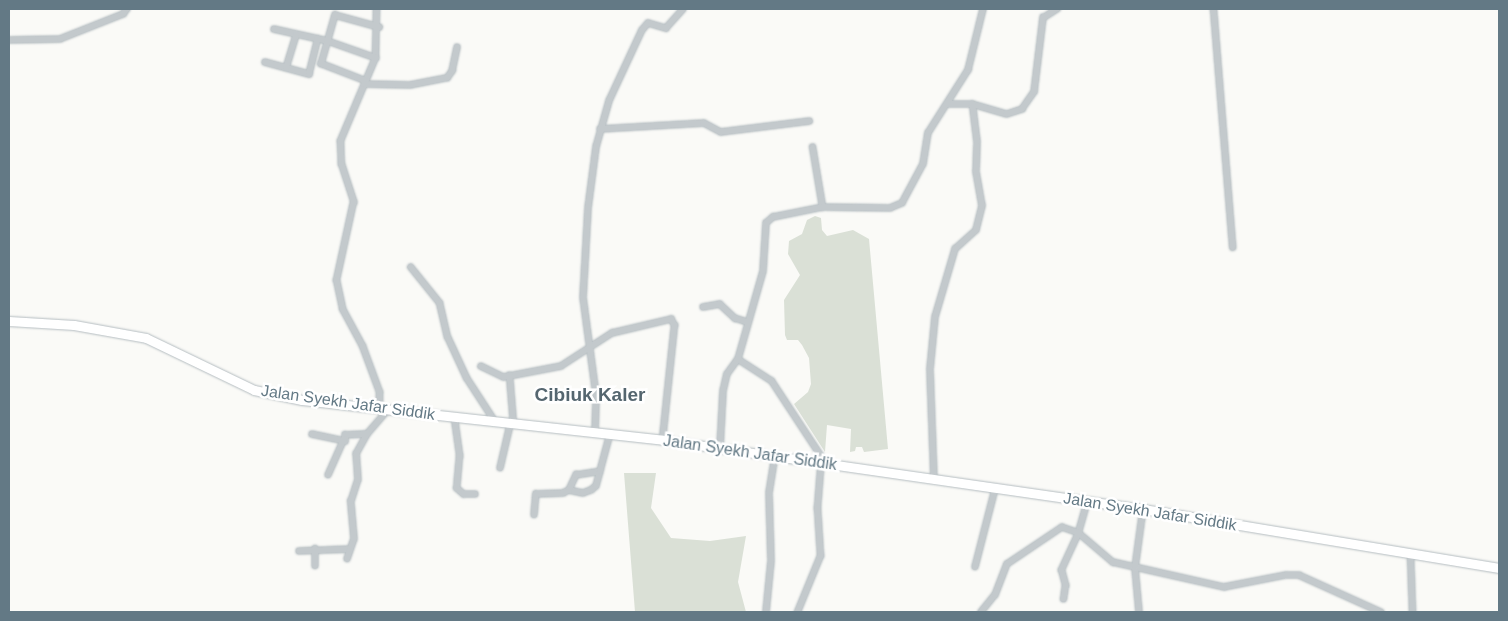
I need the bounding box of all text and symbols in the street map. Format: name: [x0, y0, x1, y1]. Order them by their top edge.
street label: Jalan Syekh Jafar Siddik: [260, 381, 436, 425]
district label: Cibiuk Kaler: [535, 384, 645, 406]
street label: Jalan Syekh Jafar Siddik: [662, 431, 838, 475]
street label: Jalan Syekh Jafar Siddik: [1062, 489, 1238, 535]

